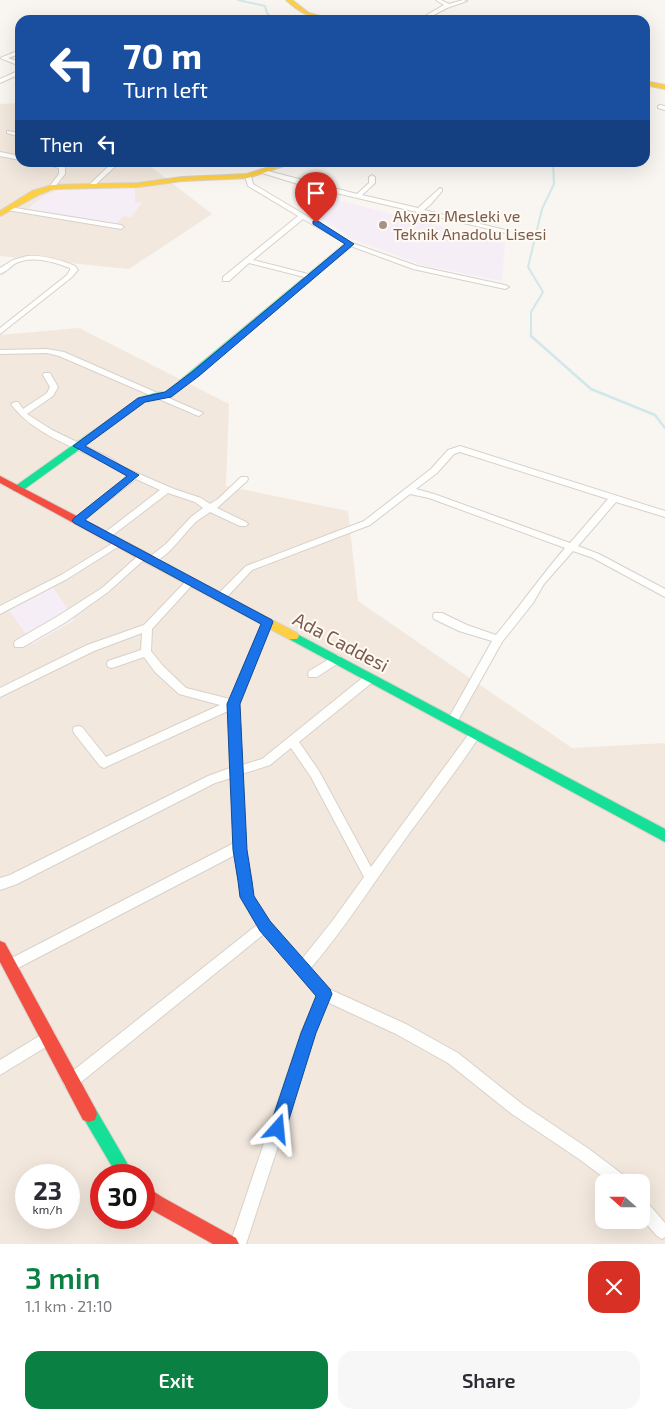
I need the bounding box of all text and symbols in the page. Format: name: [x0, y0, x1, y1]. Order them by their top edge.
text: 70 m: [123, 34, 202, 76]
icon: left: [40, 35, 105, 100]
text: Turn left: [123, 76, 208, 102]
icon: left: [93, 130, 121, 158]
text: Then: [40, 133, 83, 156]
pin: [295, 172, 337, 223]
icon: arrive: [302, 179, 330, 207]
place label: Akyazı Mesleki ve Teknik Anadolu Lisesi: [393, 206, 546, 243]
marker: Akyazı Mesleki ve Teknik Anadolu Lisesi: [377, 219, 389, 231]
street label: Ada Caddesi: [289, 607, 393, 676]
position arrow: [251, 1102, 303, 1154]
speed limit sign: 30: [90, 1164, 155, 1229]
north arrow: [595, 1174, 650, 1229]
map controls: [595, 1174, 650, 1229]
text: 23: [33, 1175, 62, 1205]
text: km/h: [33, 1202, 62, 1216]
text: 3 min: [25, 1259, 101, 1295]
button: close: [588, 1261, 640, 1313]
text: 1.1 km · 21:10: [25, 1296, 113, 1315]
button: Exit: [25, 1351, 328, 1409]
button: Share: [338, 1351, 640, 1409]

